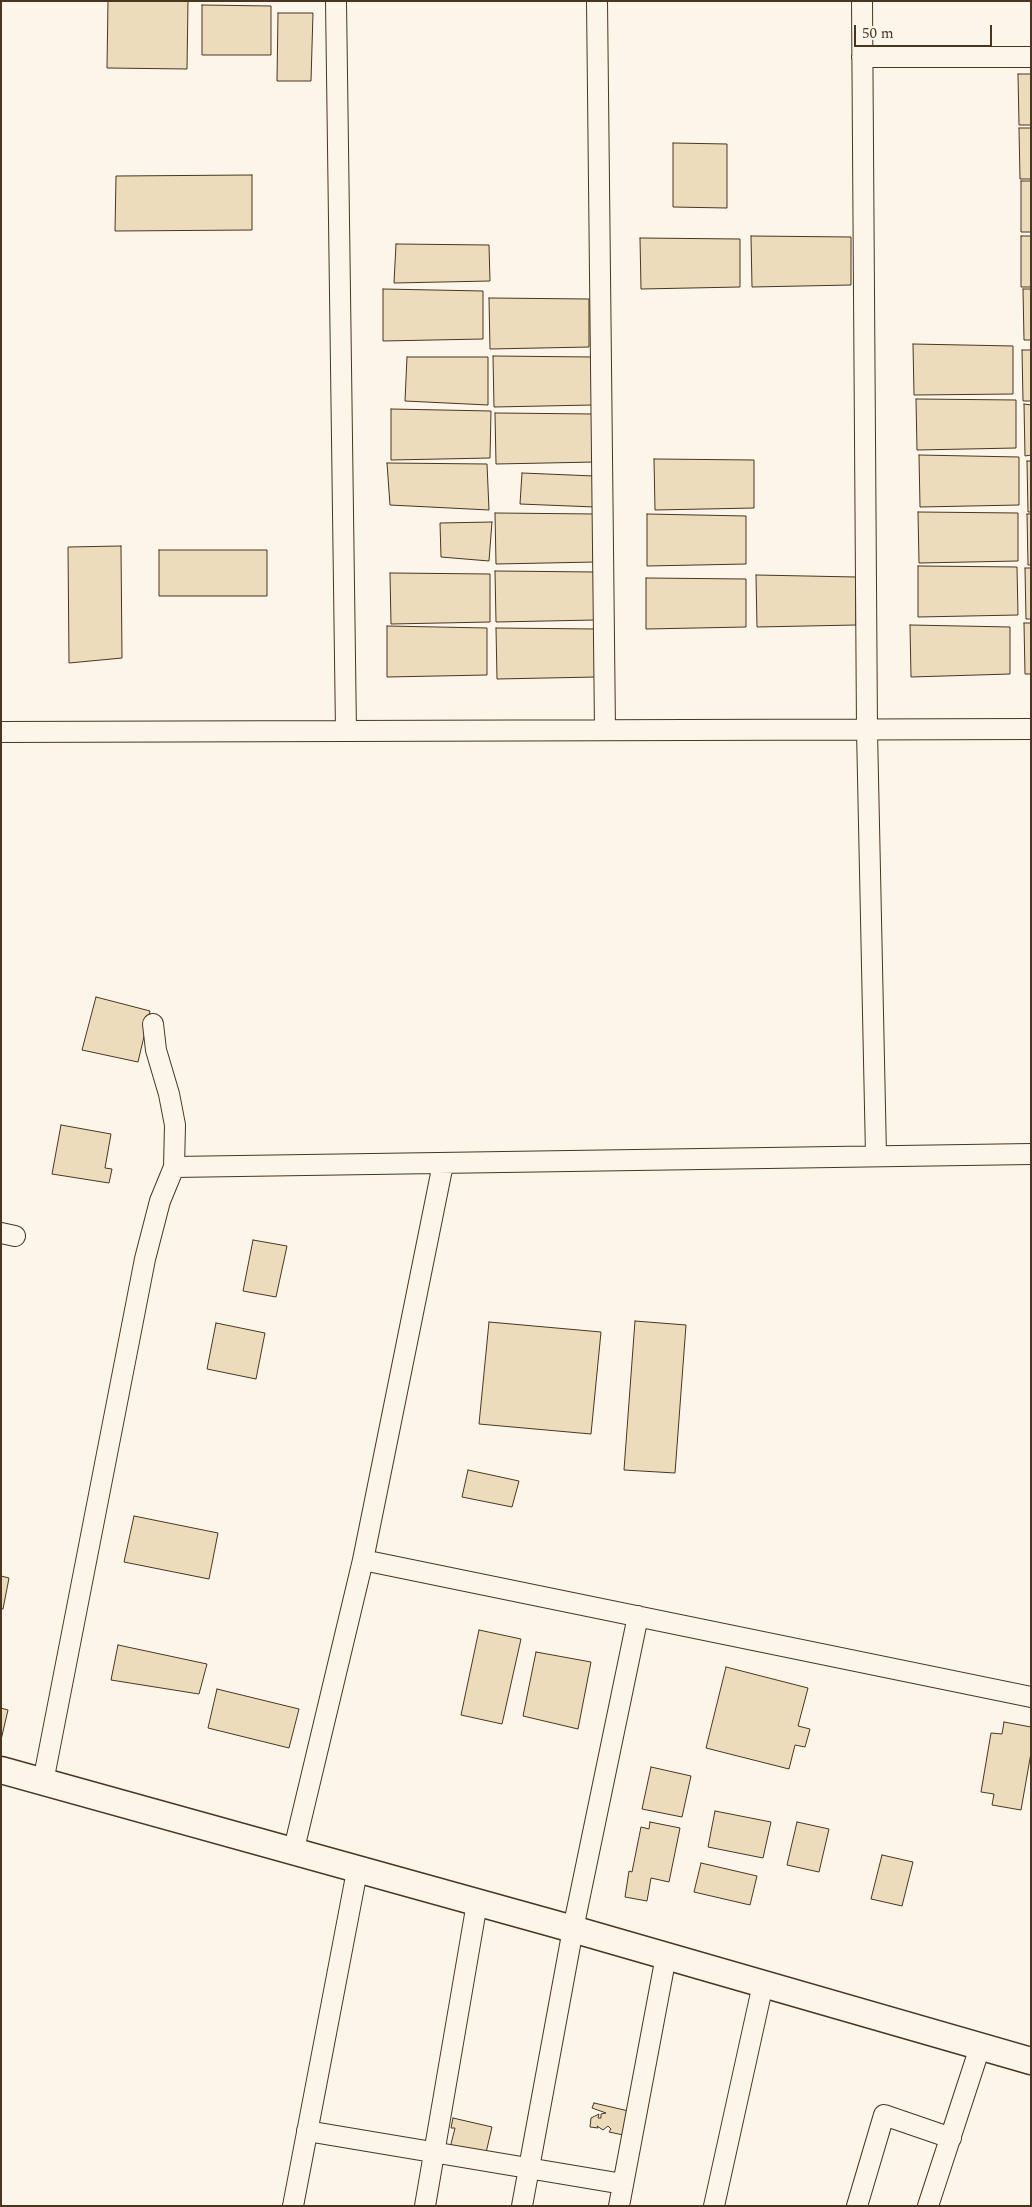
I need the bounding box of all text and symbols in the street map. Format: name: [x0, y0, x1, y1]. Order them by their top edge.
scale bar: [857, 15, 994, 47]
text: 50 m: [862, 22, 894, 45]

